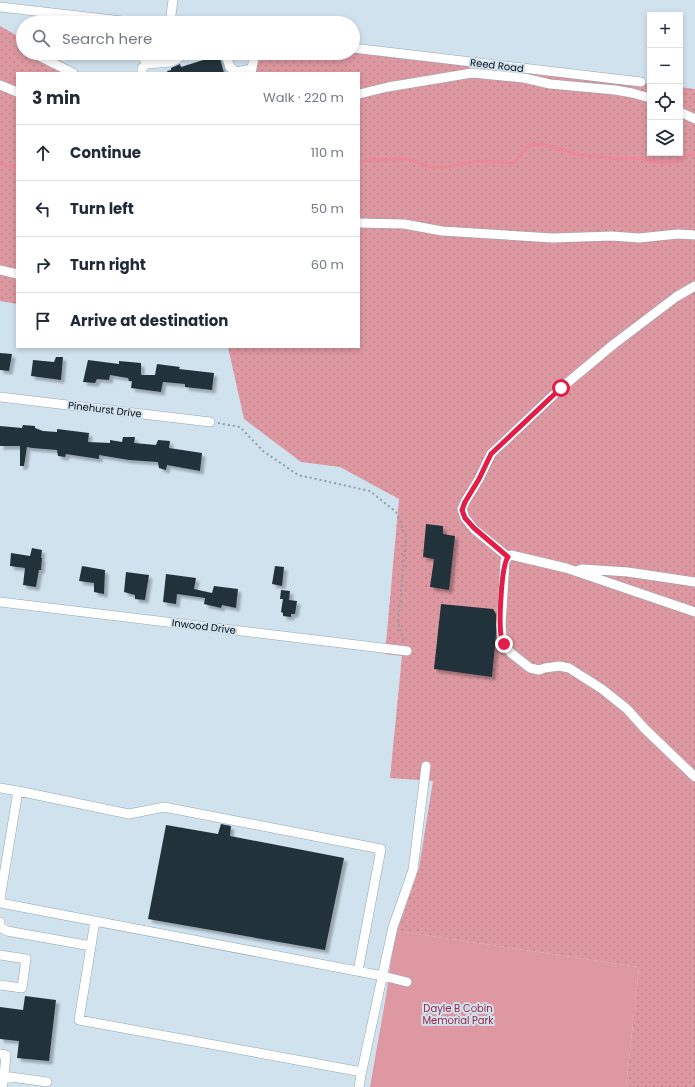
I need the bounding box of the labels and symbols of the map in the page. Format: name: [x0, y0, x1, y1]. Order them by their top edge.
street label: Reed Road: [469, 55, 525, 76]
route start: [552, 379, 570, 397]
street label: Pinehurst Drive: [67, 398, 143, 421]
street label: Inwood Drive: [171, 615, 237, 638]
route end: [495, 635, 513, 653]
park label: Dayle B Cobin Memorial Park: [422, 1001, 494, 1028]

